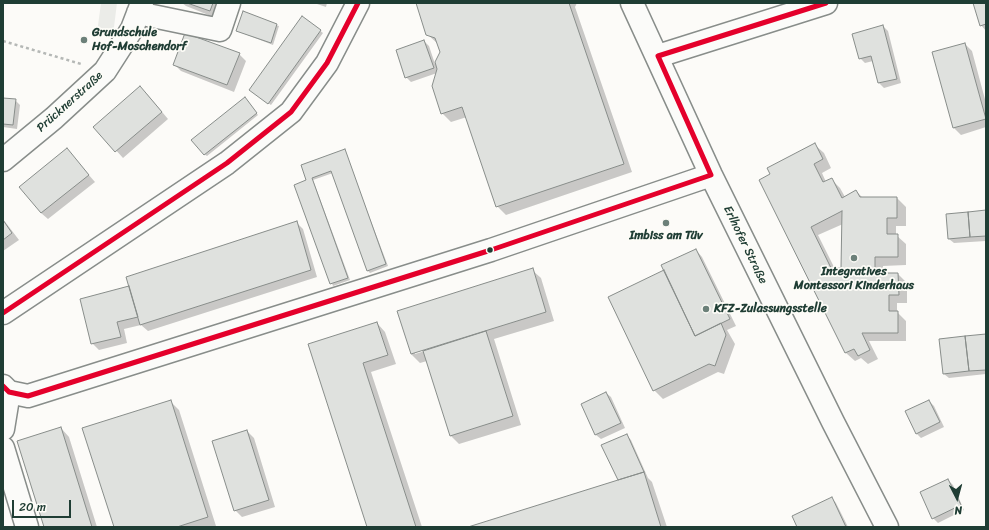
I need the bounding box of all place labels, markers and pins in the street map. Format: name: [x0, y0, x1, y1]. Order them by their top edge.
place label: Grundschule Hof-Moschendorf: [92, 26, 186, 54]
marker: Grundschule Hof-Moschendorf: [79, 35, 89, 45]
marker: Imbiss am Tüv: [661, 218, 671, 228]
place label: Imbiss am Tüv: [629, 229, 703, 243]
unlabelled marker: [485, 245, 495, 255]
marker: Integratives Montessori Kinderhaus: [849, 253, 859, 263]
place label: Integratives Montessori Kinderhaus: [794, 265, 914, 293]
place label: KFZ-Zulassungsstelle: [714, 302, 827, 316]
marker: KFZ-Zulassungsstelle: [701, 304, 711, 314]

